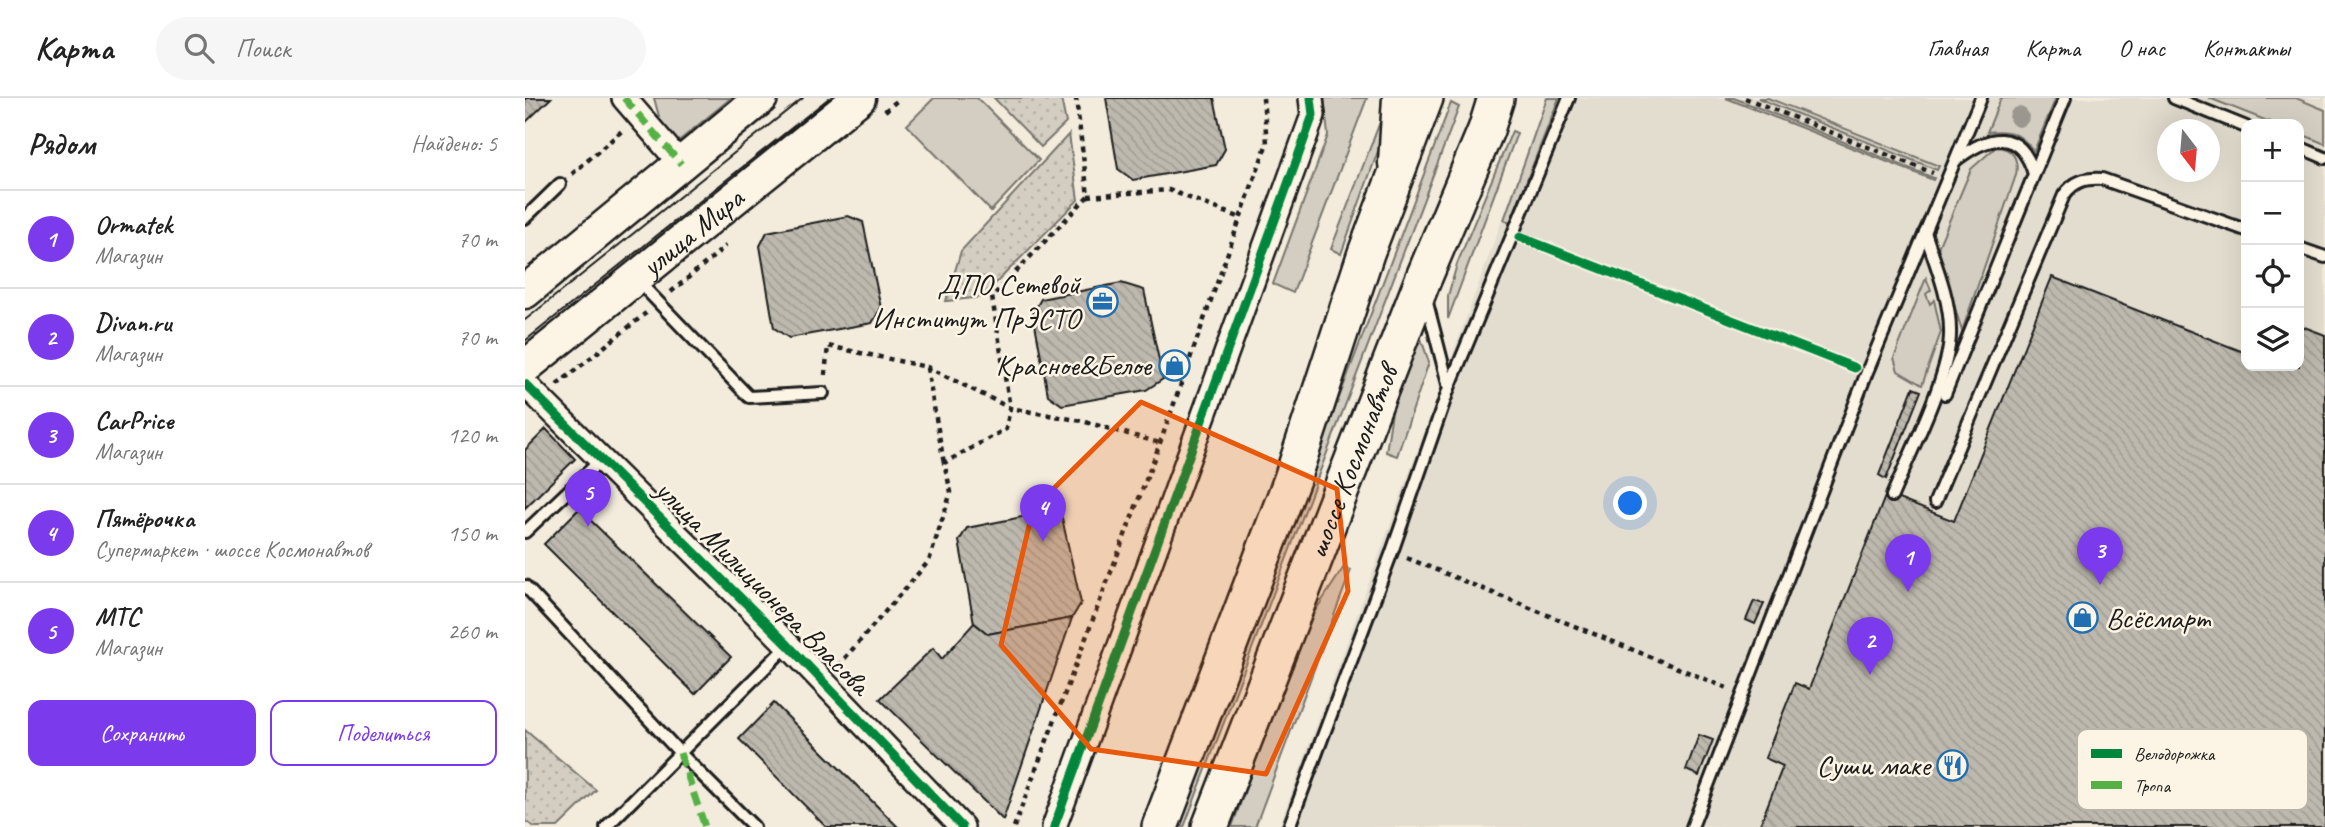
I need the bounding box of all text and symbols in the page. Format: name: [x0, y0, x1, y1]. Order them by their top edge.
search box: [156, 17, 646, 80]
text: Карта: [35, 27, 114, 69]
icon: search: [180, 29, 218, 67]
text: Поиск: [236, 32, 290, 65]
text: Главная: [1927, 33, 1988, 63]
text: Карта: [2026, 33, 2080, 63]
text: О нас: [2118, 33, 2165, 63]
text: Контакты: [2203, 33, 2290, 63]
north arrow: [2157, 119, 2220, 182]
map controls: [2241, 119, 2304, 371]
button: +: [2241, 119, 2304, 182]
text: Рядом: [28, 125, 95, 163]
text: Найдено: 5: [411, 129, 497, 158]
street label: улица Мира: [632, 178, 753, 286]
button: −: [2241, 182, 2304, 245]
text: Ormatek: [95, 208, 172, 241]
text: 1: [46, 225, 56, 254]
text: 70 m: [458, 225, 497, 254]
text: Магазин: [95, 241, 162, 270]
button: locate: [2241, 245, 2304, 308]
place label: ДПО Сетевой Институт ПрЭСТО: [872, 265, 1083, 337]
office icon: ДПО Сетевой Институт ПрЭСТО: [1086, 284, 1120, 318]
text: Divan.ru: [95, 306, 171, 339]
button: layers: [2241, 308, 2304, 371]
text: 2: [46, 323, 56, 352]
text: 70 m: [458, 323, 497, 352]
text: Магазин: [95, 339, 162, 368]
place label: Красное&Белое: [996, 346, 1153, 384]
shop icon: Красное&Белое: [1157, 348, 1191, 382]
street label: шоссе Космонавтов: [1298, 355, 1409, 563]
text: CarPrice: [95, 404, 173, 437]
text: 3: [46, 421, 56, 450]
text: 120 m: [448, 421, 497, 450]
text: Магазин: [95, 437, 162, 466]
pin: 5: [565, 469, 611, 527]
street label: улица Милиционера Власова: [646, 470, 881, 705]
pin: 4: [1020, 484, 1066, 542]
your location: [1613, 486, 1647, 520]
text: Пятёрочка: [95, 502, 195, 535]
text: 4: [46, 519, 56, 548]
text: 150 m: [448, 519, 497, 548]
pin: 3: [2077, 527, 2123, 585]
pin: 1: [1885, 534, 1931, 592]
text: Супермаркет · шоссе Космонавтов: [95, 535, 369, 564]
place label: Всёсмарт: [2106, 599, 2212, 637]
text: МТС: [95, 600, 140, 633]
shop icon: Всёсмарт: [2066, 601, 2100, 635]
text: 5: [46, 617, 56, 646]
text: 260 m: [448, 617, 497, 646]
pin: 2: [1847, 617, 1893, 675]
text: Магазин: [95, 633, 162, 662]
button: Сохранить: [28, 700, 256, 766]
button: Поделиться: [270, 700, 497, 766]
legend: [2077, 729, 2308, 810]
text: Велодорожка: [2134, 742, 2216, 766]
place label: Суши маке: [1817, 746, 1932, 784]
restaurant icon: Суши маке: [1936, 748, 1970, 782]
text: Тропа: [2134, 774, 2171, 798]

